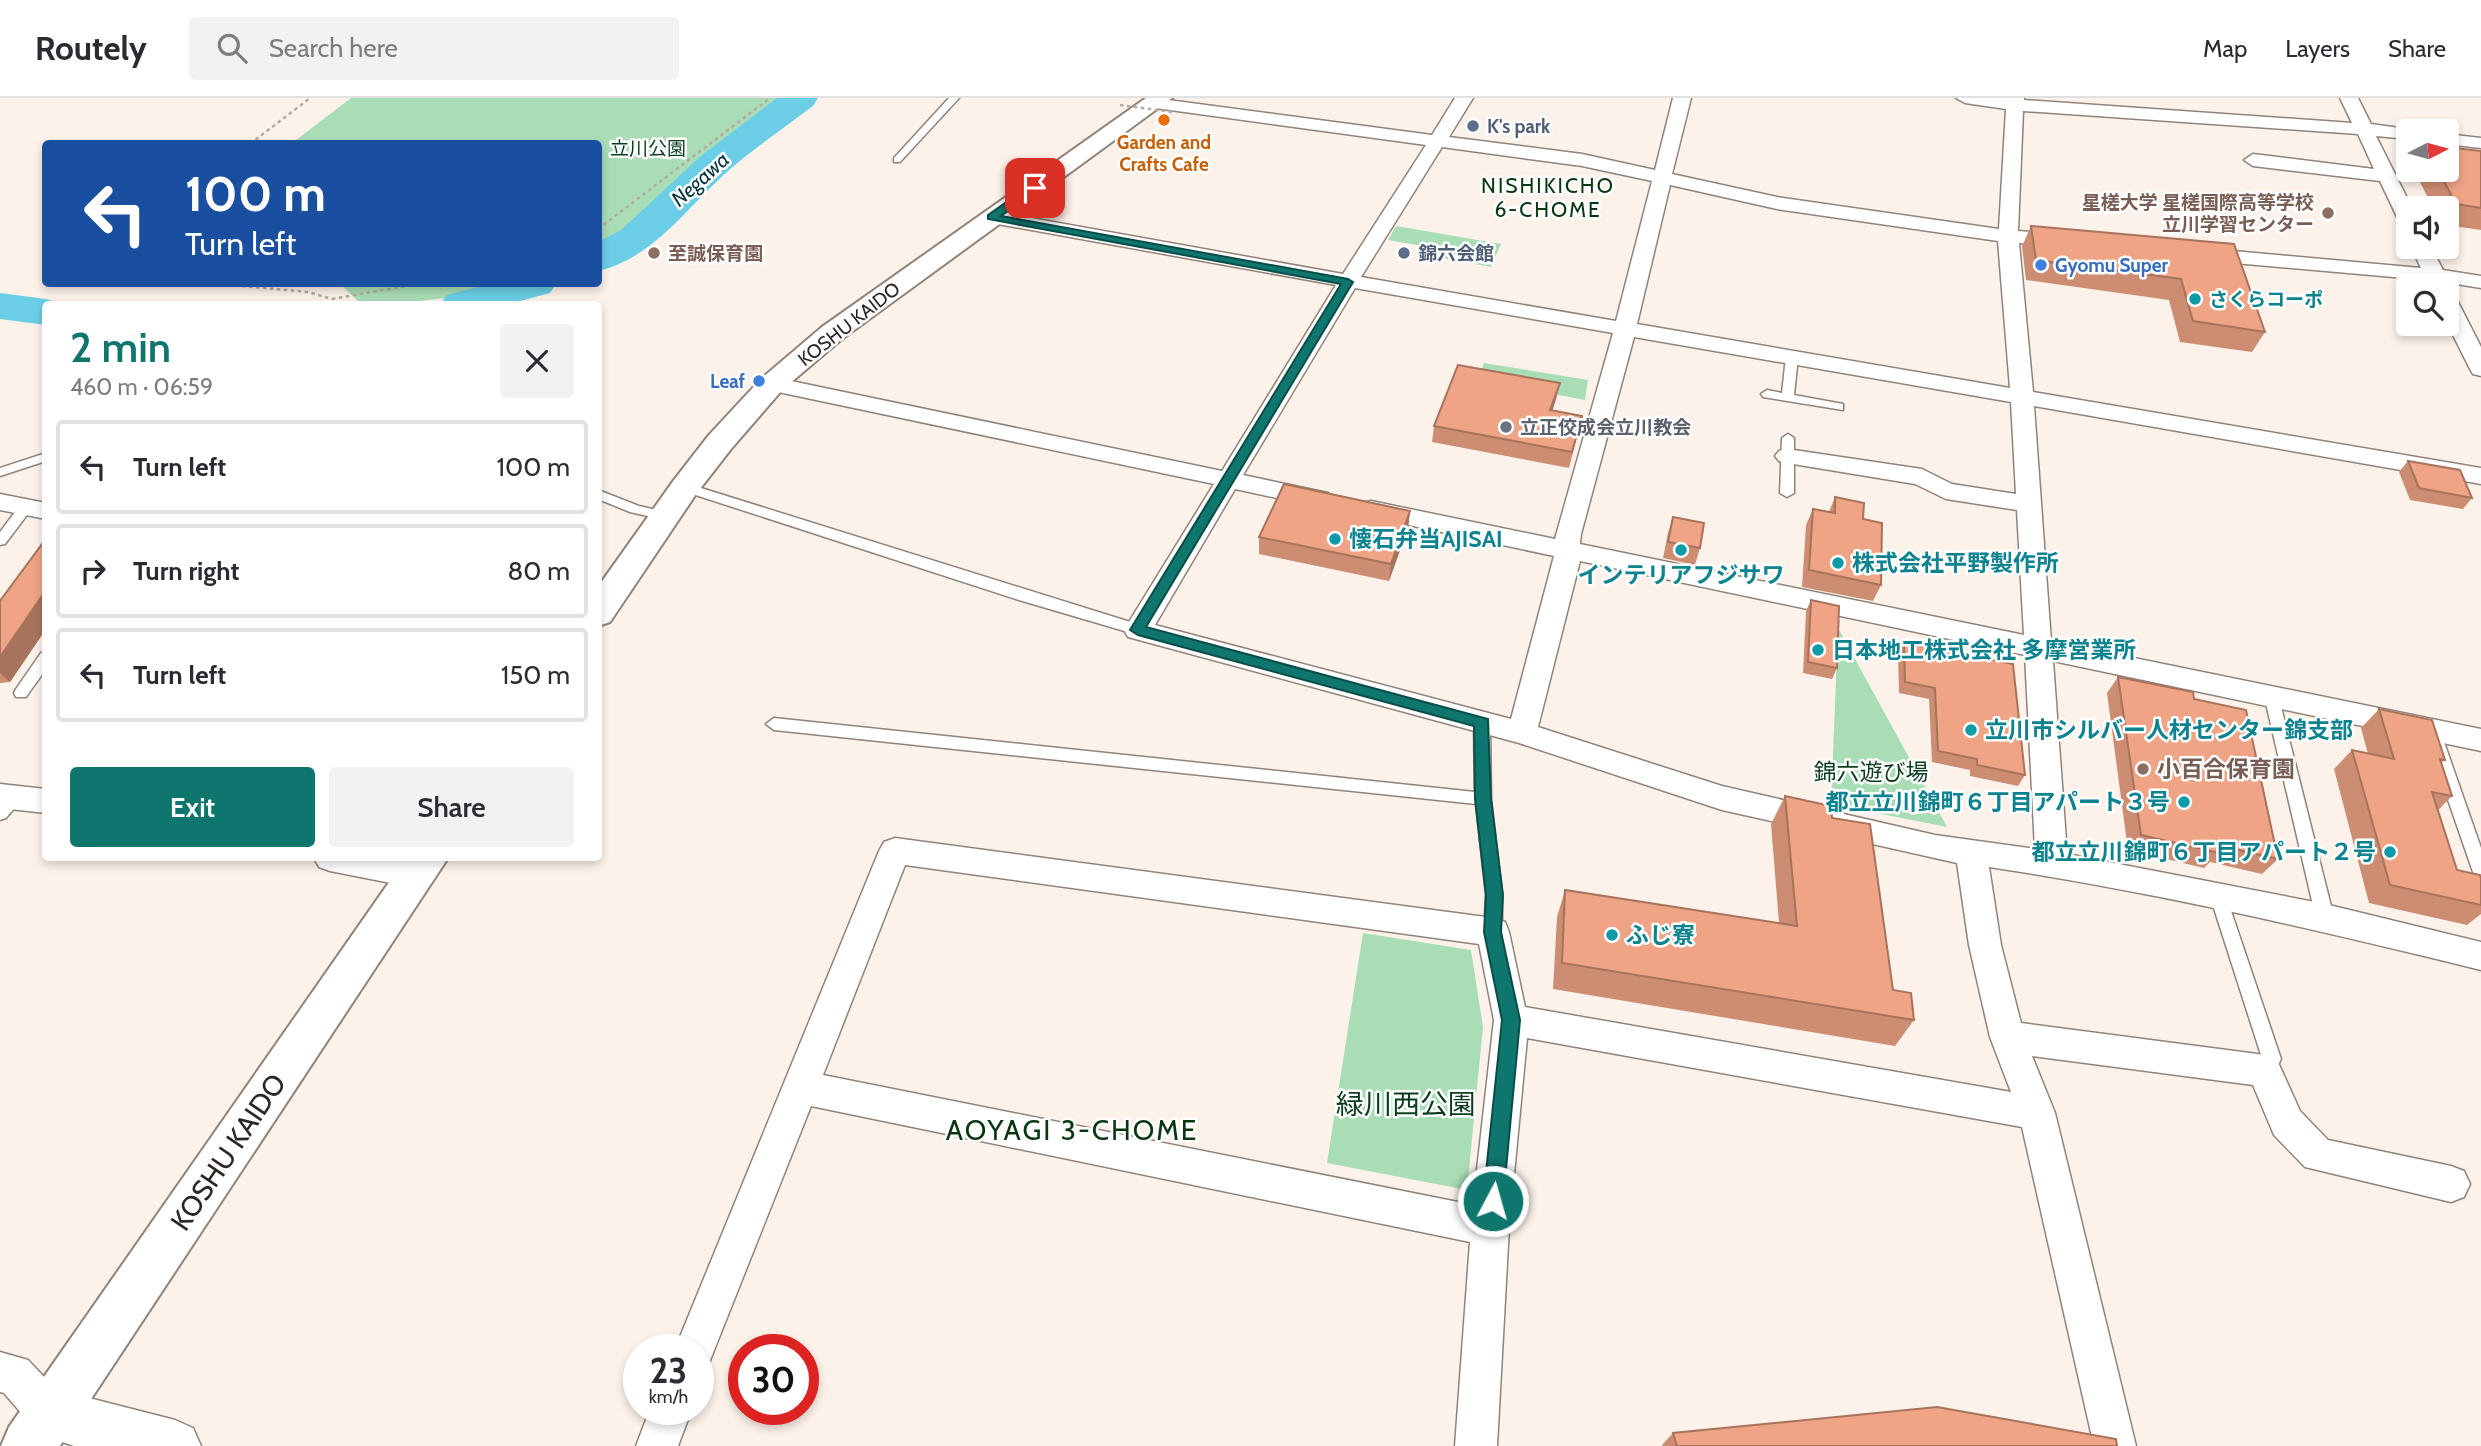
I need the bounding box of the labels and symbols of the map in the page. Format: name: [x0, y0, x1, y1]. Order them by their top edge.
marker: Garden and Crafts Cafe: [1156, 112, 1172, 128]
place label: K's park: [1487, 115, 1551, 138]
marker: K's park: [1465, 118, 1481, 134]
north arrow: [2396, 119, 2459, 182]
place label: Garden and Crafts Cafe: [1117, 131, 1211, 176]
park label: 立川公園: [610, 137, 686, 160]
water label: Negawa: [666, 147, 734, 211]
pin: [1005, 158, 1065, 218]
district label: NISHIKICHO 6-CHOME: [1481, 173, 1615, 222]
place label: 星槎大学 星槎国際高等学校 立川学習センター: [2082, 191, 2314, 236]
marker: 星槎大学 星槎国際高等学校 立川学習センター: [2320, 205, 2336, 221]
place label: 至誠保育園: [668, 242, 763, 265]
place label: 錦六会館: [1418, 242, 1494, 265]
marker: 至誠保育園: [646, 245, 662, 261]
marker: 錦六会館: [1396, 245, 1412, 261]
place label: Gyomu Super: [2055, 254, 2168, 277]
marker: Gyomu Super: [2033, 257, 2049, 273]
street label: KOSHU KAIDO: [793, 277, 905, 371]
place label: さくらコーポ: [2209, 288, 2323, 311]
marker: さくらコーポ: [2187, 291, 2203, 307]
place label: Leaf: [710, 370, 746, 393]
marker: Leaf: [751, 373, 767, 389]
place label: 立正佼成会立川教会: [1520, 416, 1691, 439]
marker: 立正佼成会立川教会: [1498, 419, 1514, 435]
place label: 懐石弁当AJISAI: [1349, 525, 1503, 553]
marker: 懐石弁当AJISAI: [1327, 531, 1343, 547]
marker: インテリアフジサワ: [1673, 542, 1689, 558]
place label: 株式会社平野製作所: [1852, 549, 2059, 577]
marker: 株式会社平野製作所: [1830, 555, 1846, 571]
place label: インテリアフジサワ: [1578, 561, 1785, 589]
place label: 日本地工株式会社 多摩営業所: [1832, 636, 2136, 664]
marker: 日本地工株式会社 多摩営業所: [1810, 642, 1826, 658]
place label: 立川市シルバー人材センター錦支部: [1985, 716, 2353, 744]
marker: 立川市シルバー人材センター錦支部: [1963, 722, 1979, 738]
place label: 小百合保育園: [2157, 755, 2295, 783]
park label: 錦六遊び場: [1814, 758, 1929, 786]
marker: 小百合保育園: [2135, 761, 2151, 777]
place label: 都立立川錦町６丁目アパート３号: [1825, 788, 2170, 816]
marker: 都立立川錦町６丁目アパート３号: [2176, 794, 2192, 810]
place label: 都立立川錦町６丁目アパート２号: [2031, 838, 2376, 866]
marker: 都立立川錦町６丁目アパート２号: [2382, 844, 2398, 860]
place label: ふじ寮: [1626, 921, 1695, 949]
marker: ふじ寮: [1604, 927, 1620, 943]
street label: KOSHU KAIDO: [163, 1067, 293, 1237]
park label: 緑川西公園: [1336, 1087, 1476, 1121]
district label: AOYAGI 3-CHOME: [946, 1113, 1198, 1147]
position arrow: [1456, 1164, 1530, 1238]
speed limit sign: 30: [728, 1334, 819, 1425]

